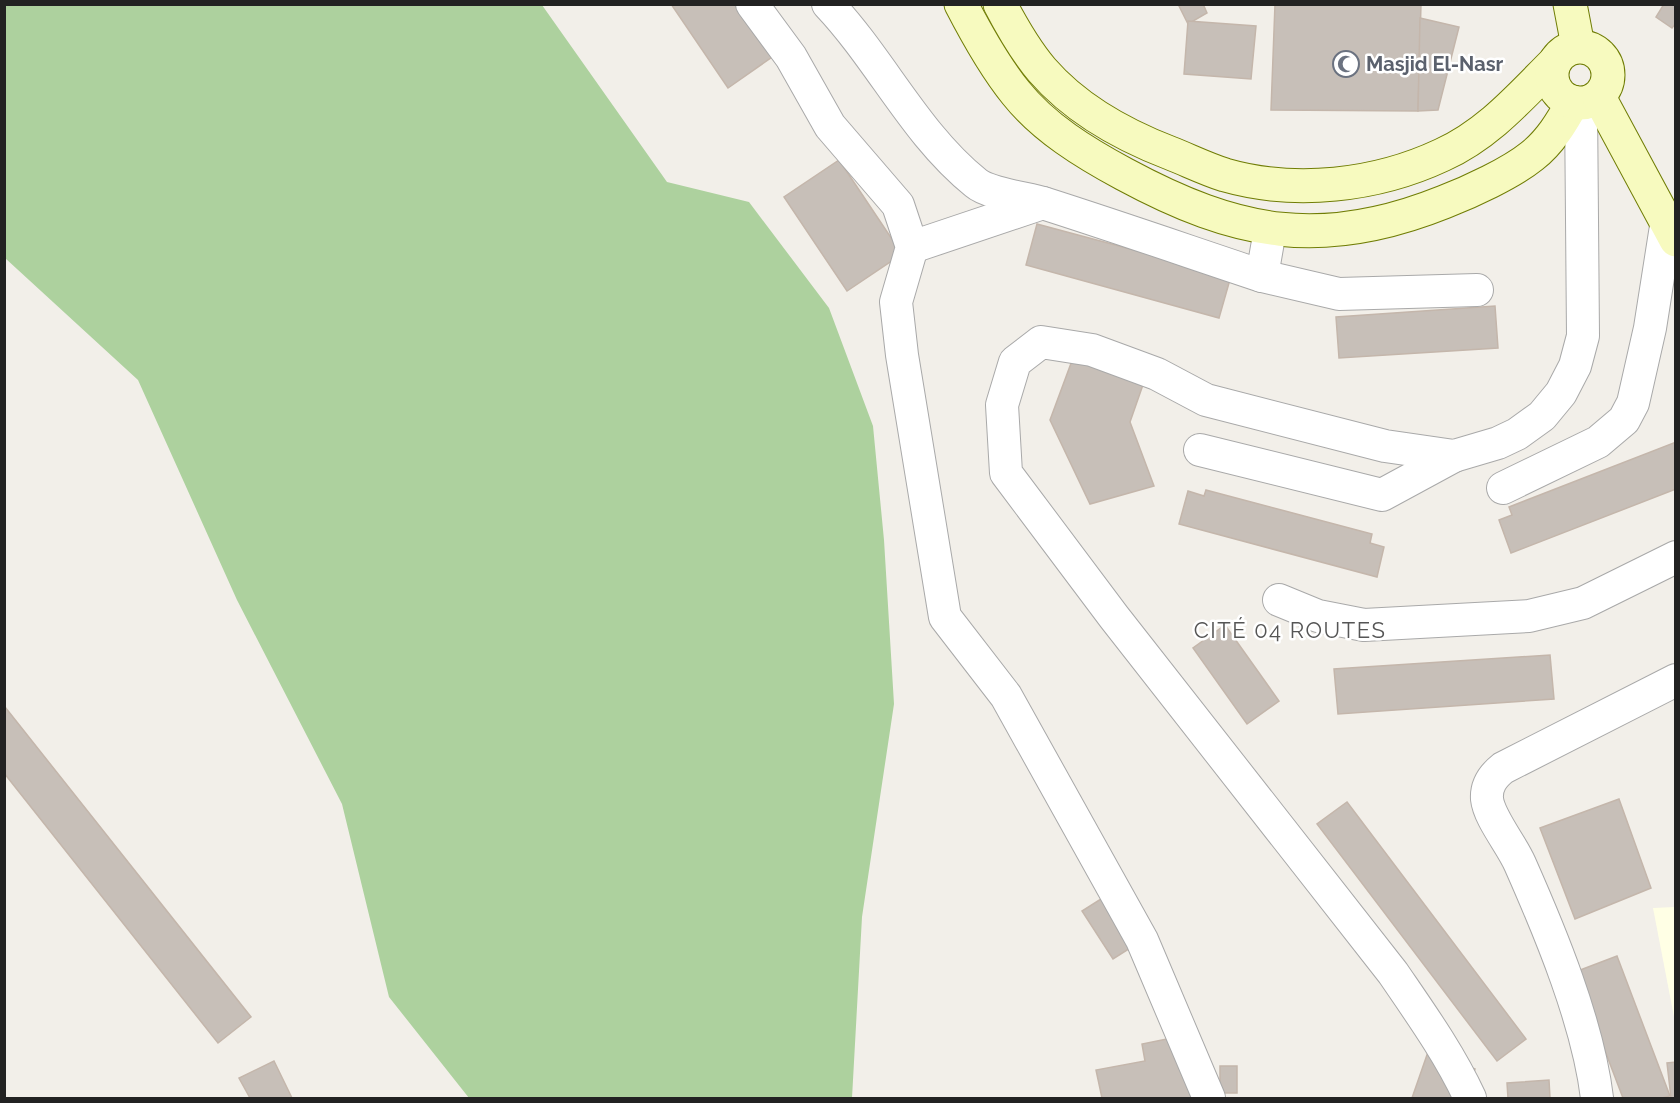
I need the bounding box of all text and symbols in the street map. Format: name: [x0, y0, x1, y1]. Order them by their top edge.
mosque icon: Masjid El-Nasr: [1331, 49, 1361, 79]
place label: Masjid El-Nasr: [1366, 52, 1504, 76]
district label: CITÉ 04 ROUTES: [1194, 617, 1386, 643]

